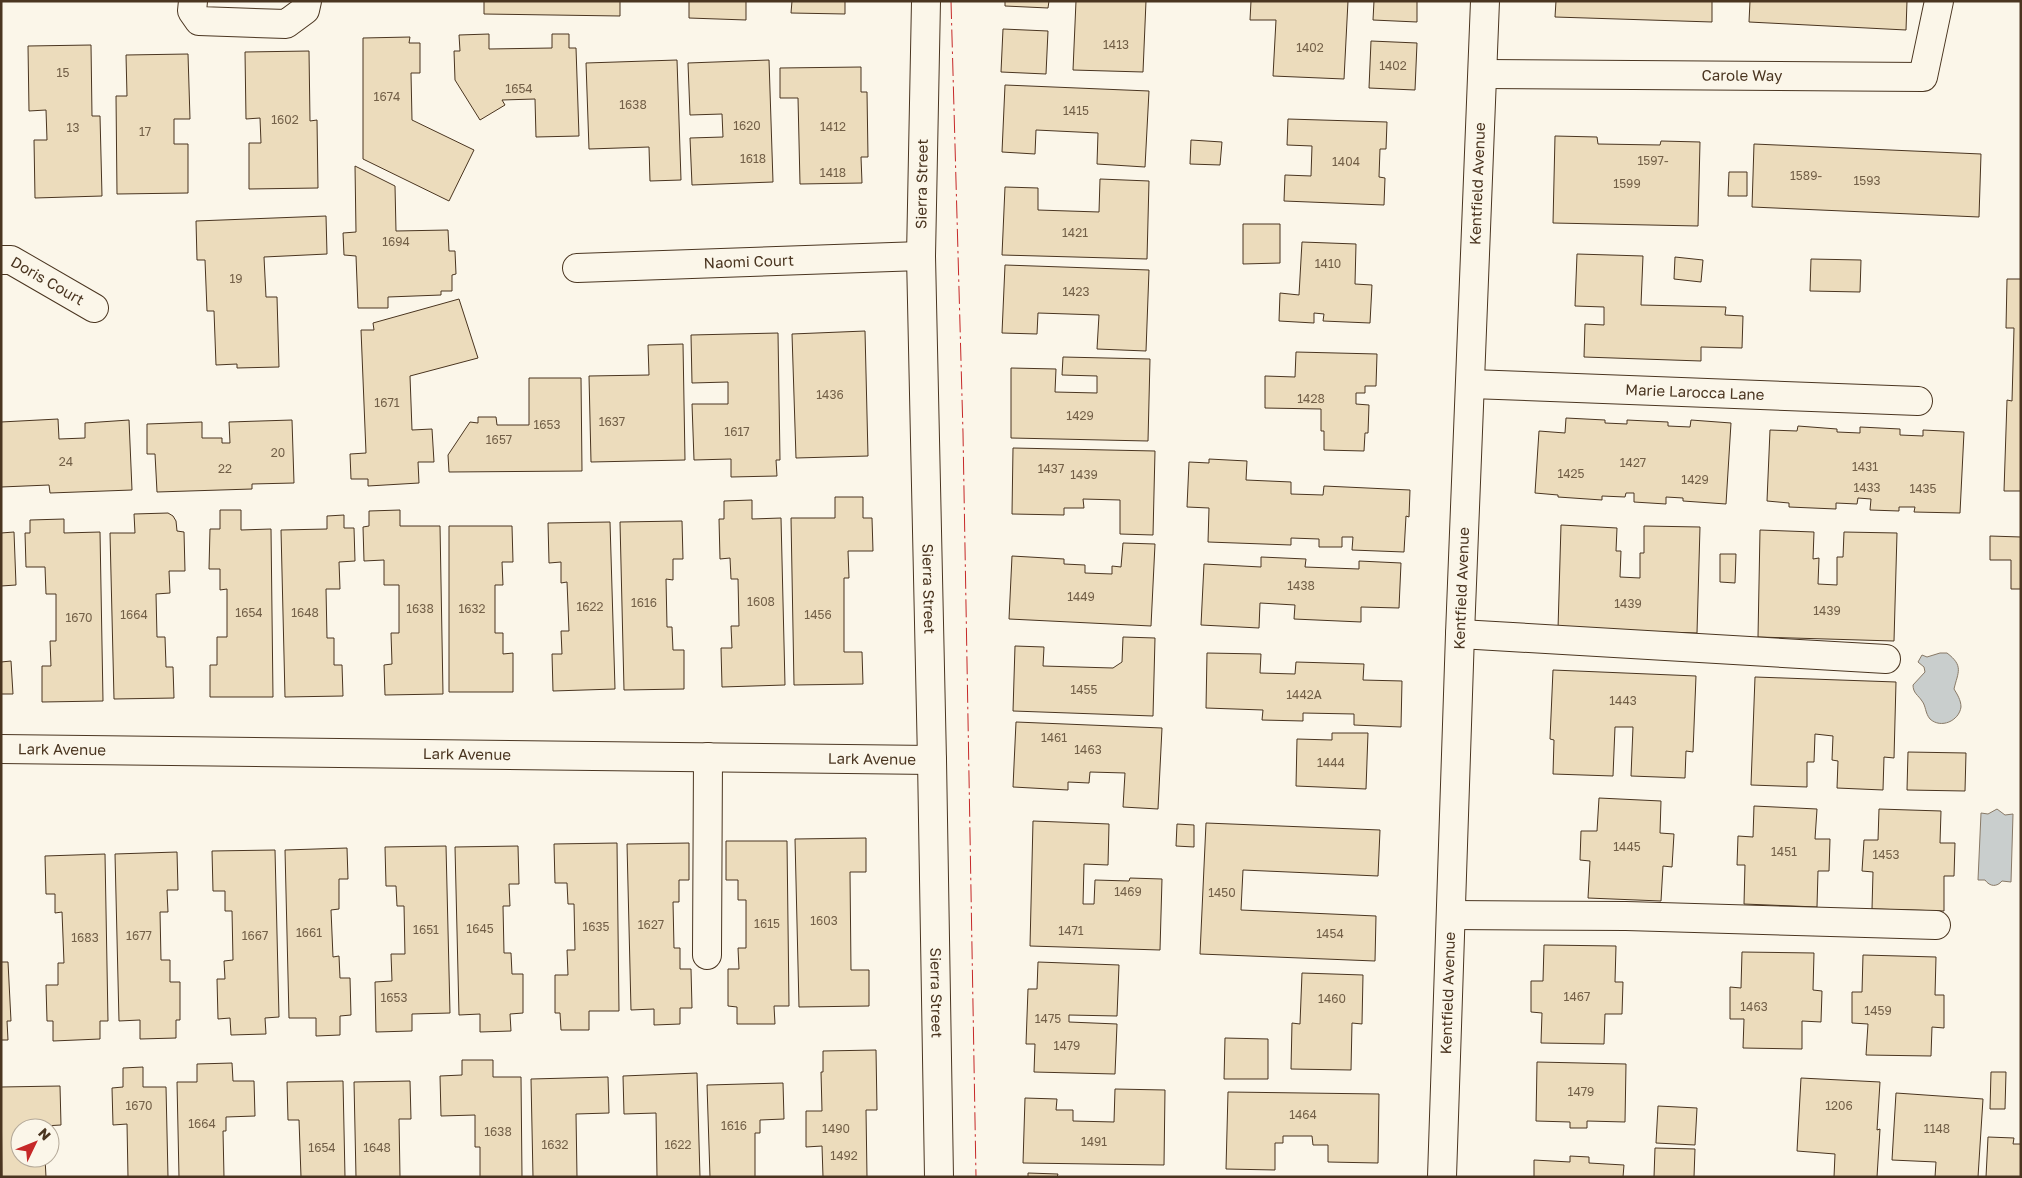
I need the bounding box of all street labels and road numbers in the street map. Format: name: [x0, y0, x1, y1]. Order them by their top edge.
street label: Carole Way: [1701, 65, 1783, 84]
street label: Kentfield Avenue: [1465, 122, 1488, 245]
street label: Sierra Street: [911, 139, 931, 229]
street label: Naomi Court: [703, 250, 794, 272]
street label: Doris Court: [8, 252, 88, 308]
street label: Marie Larocca Lane: [1625, 380, 1765, 403]
street label: Kentfield Avenue: [1449, 526, 1472, 650]
street label: Sierra Street: [919, 543, 939, 634]
street label: Lark Avenue: [18, 739, 107, 758]
street label: Lark Avenue: [423, 744, 512, 763]
street label: Lark Avenue: [828, 749, 916, 768]
street label: Kentfield Avenue: [1436, 931, 1458, 1055]
street label: Sierra Street: [927, 947, 947, 1038]

